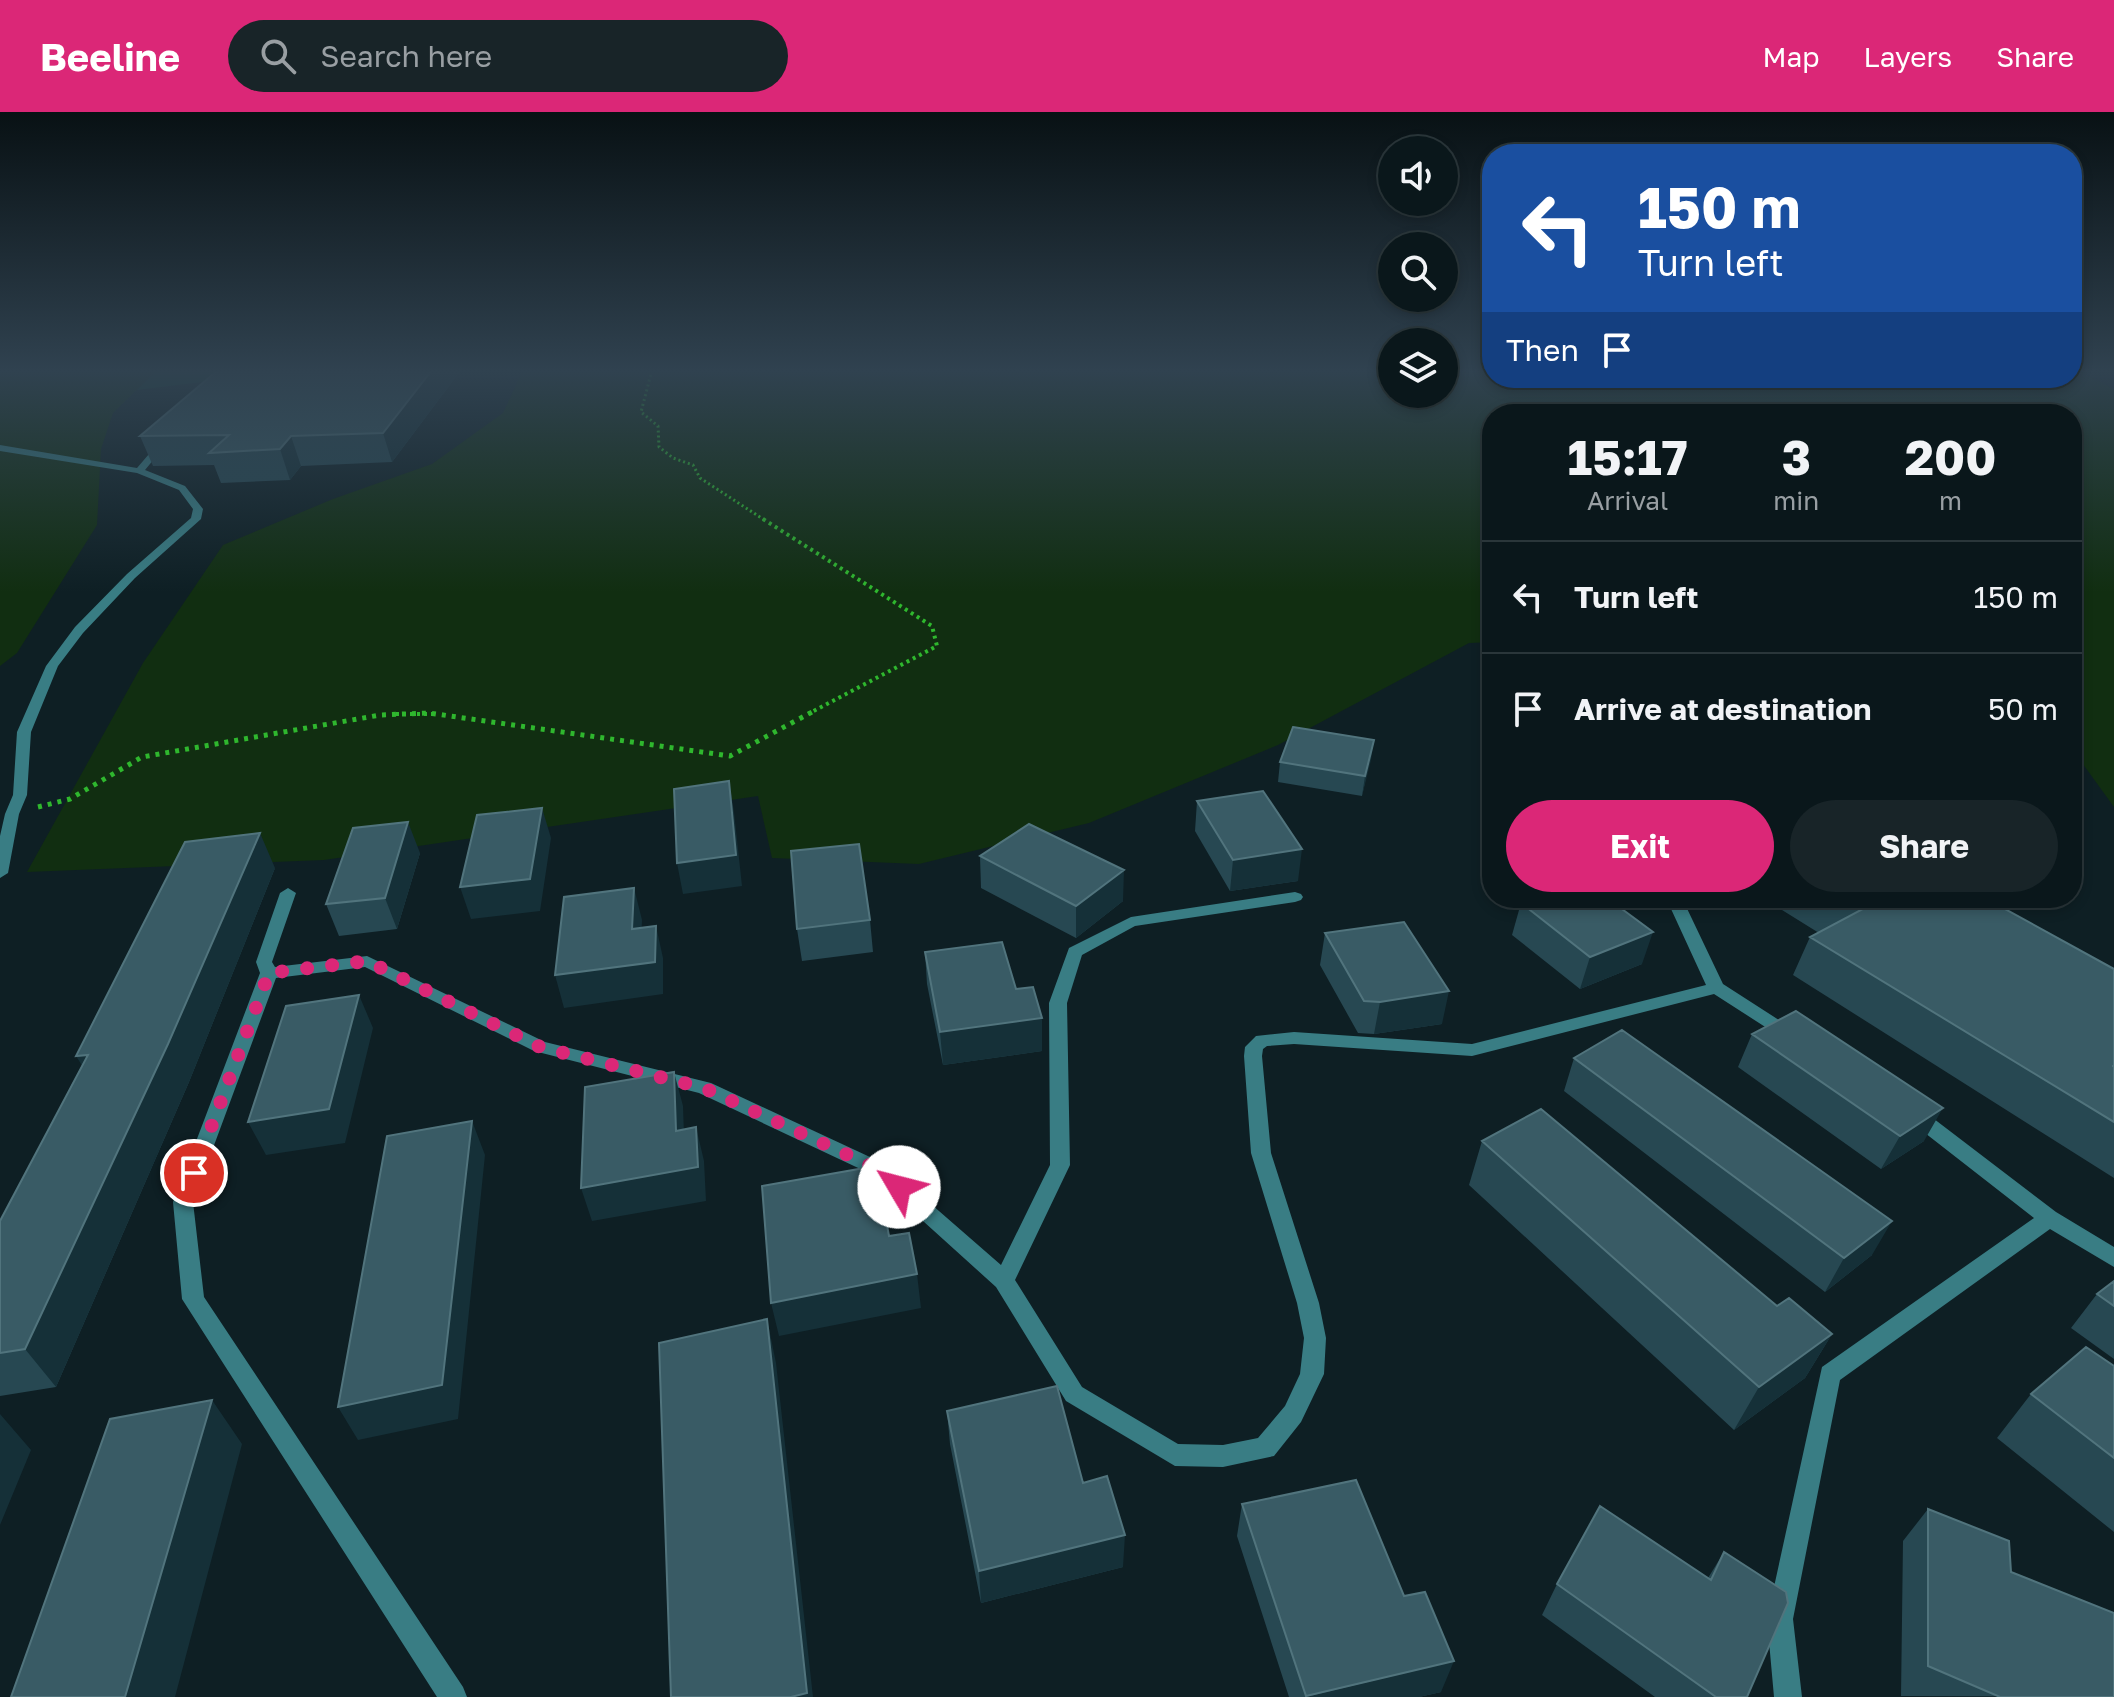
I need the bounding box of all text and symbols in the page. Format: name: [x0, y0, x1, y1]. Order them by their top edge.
search box: [228, 20, 788, 92]
text: Beeline: [40, 34, 180, 79]
icon: search: [256, 34, 300, 78]
text: Search here: [320, 38, 492, 74]
text: Map: [1762, 40, 1820, 73]
text: Layers: [1864, 40, 1952, 73]
text: Share: [1996, 40, 2074, 73]
map controls: [1378, 136, 1458, 408]
button: sound: [1378, 136, 1458, 216]
text: 150 m: [1638, 173, 1800, 240]
icon: left: [1506, 176, 1610, 280]
button: search: [1378, 232, 1458, 312]
text: Turn left: [1638, 241, 1784, 284]
button: layers: [1378, 328, 1458, 408]
icon: arrive: [1595, 328, 1639, 372]
text: Then: [1506, 332, 1579, 368]
text: 15:17: [1568, 428, 1688, 486]
text: 3: [1782, 428, 1811, 486]
text: 200: [1905, 428, 1996, 486]
text: Arrival: [1587, 485, 1668, 516]
text: min: [1773, 485, 1819, 516]
text: m: [1939, 485, 1962, 516]
icon: left: [1506, 575, 1550, 619]
text: Turn left: [1574, 579, 1699, 615]
text: 150 m: [1973, 579, 2058, 615]
icon: arrive: [1506, 687, 1550, 731]
text: Arrive at destination: [1574, 691, 1871, 727]
text: 50 m: [1988, 691, 2058, 727]
button: Exit: [1506, 800, 1774, 892]
button: Share: [1790, 800, 2058, 892]
pin: [160, 1139, 228, 1207]
position arrow: [857, 1145, 941, 1229]
icon: arrive: [172, 1151, 216, 1195]

